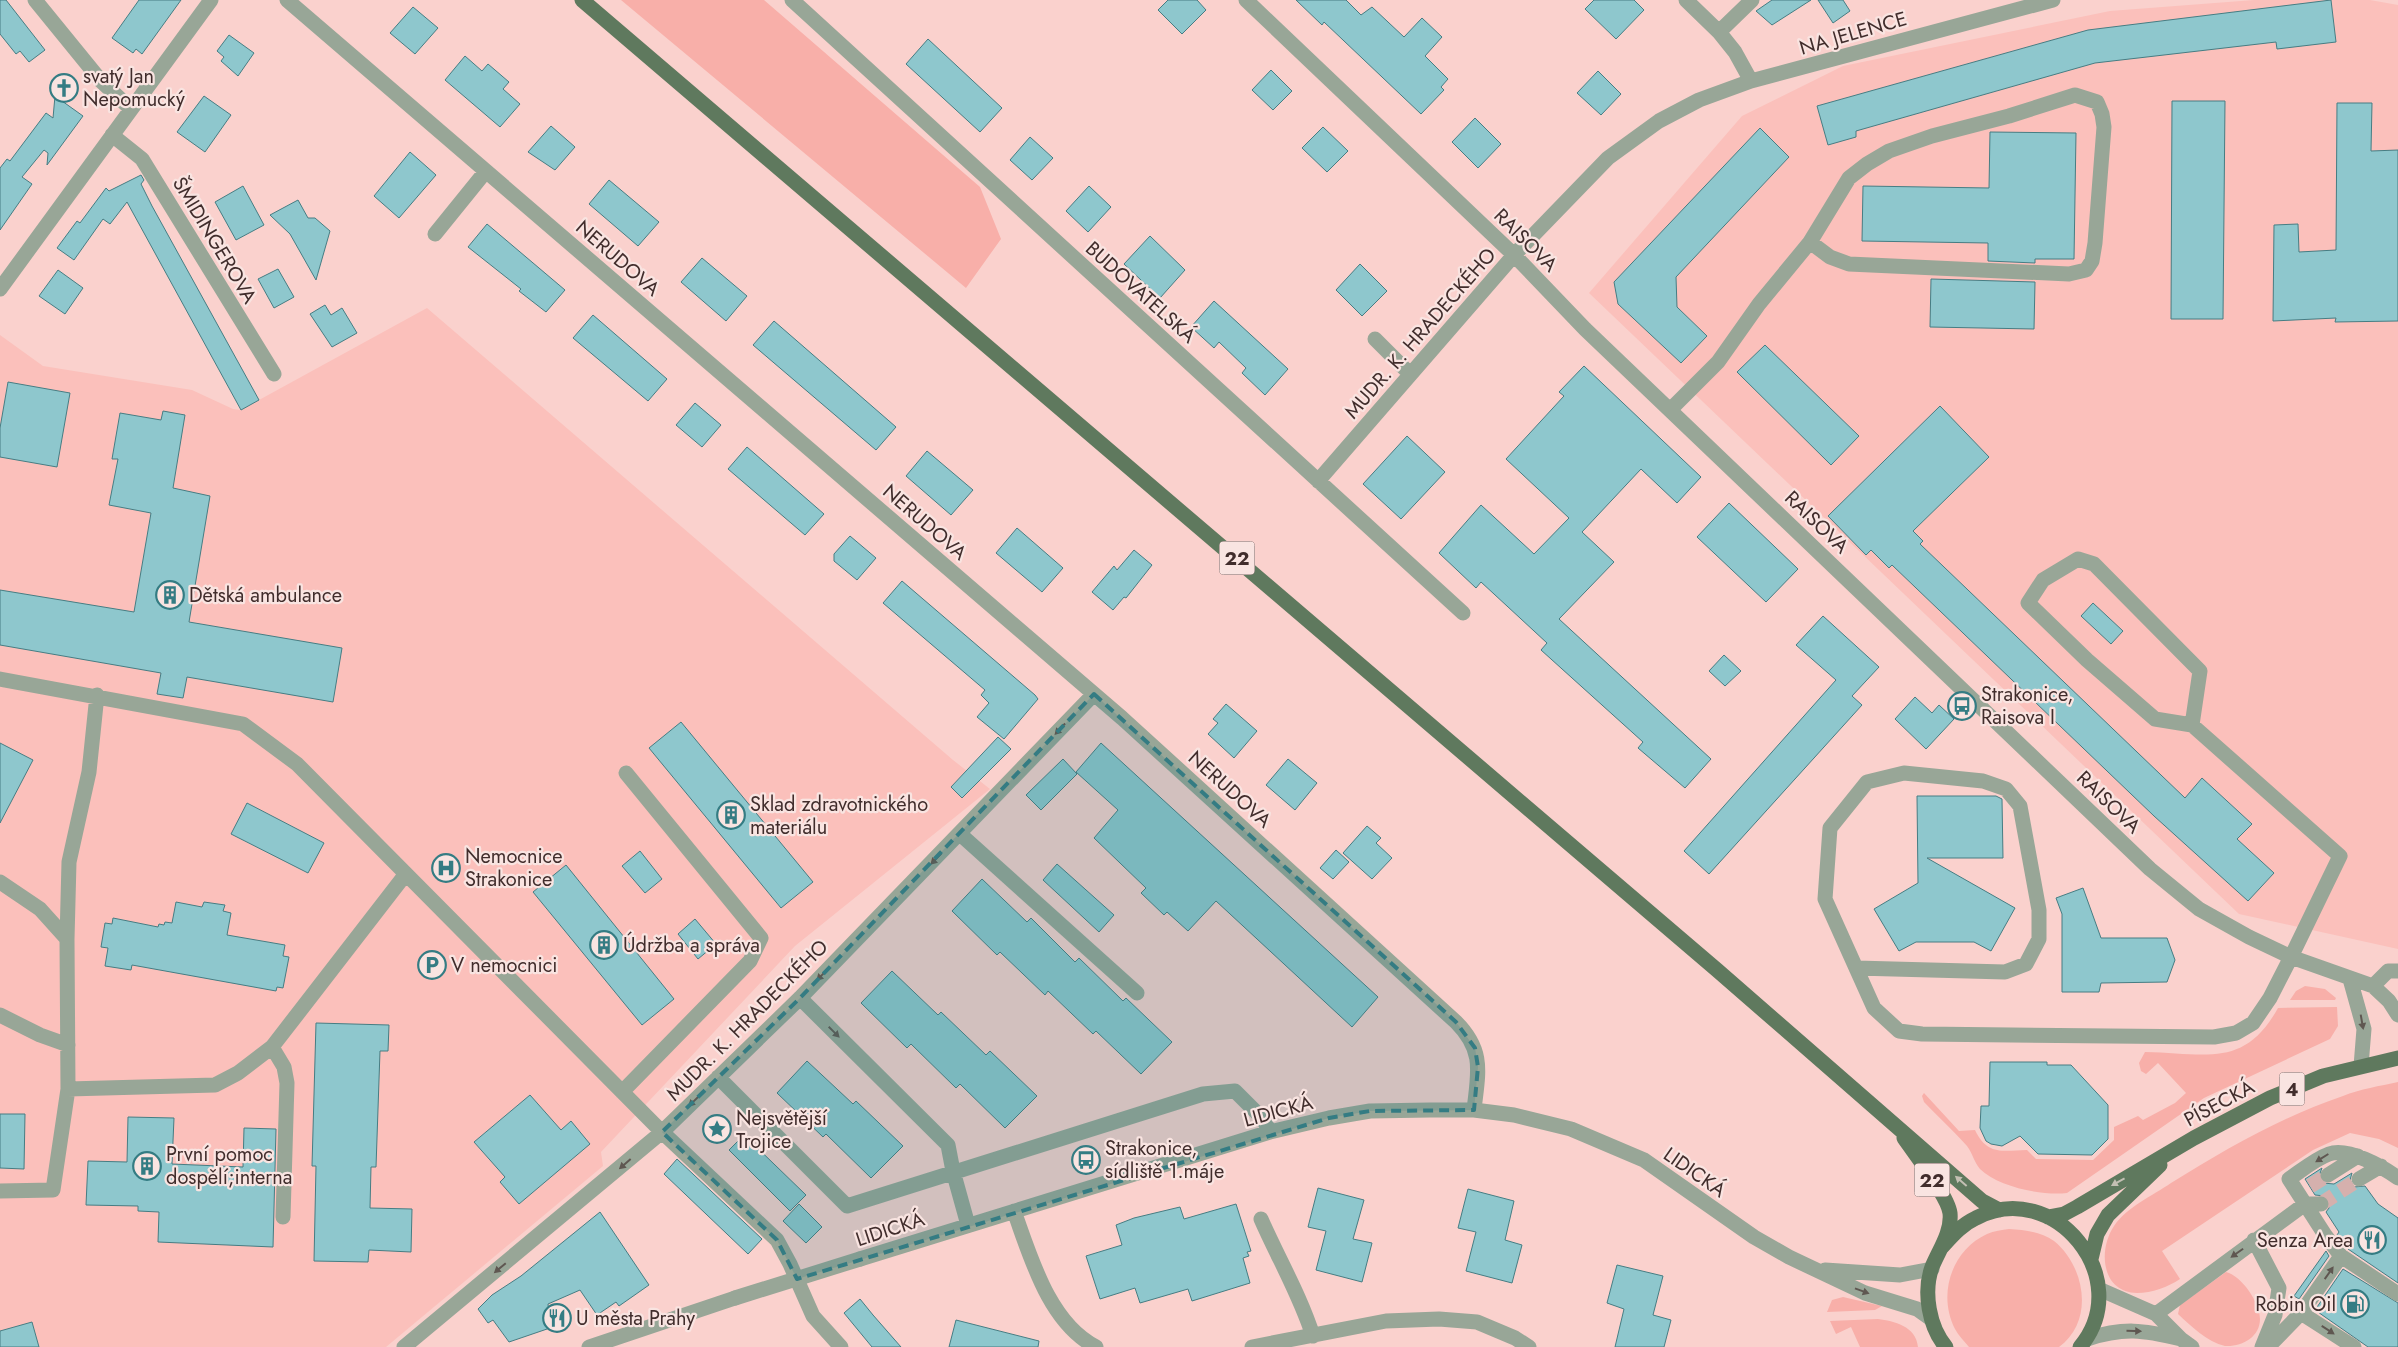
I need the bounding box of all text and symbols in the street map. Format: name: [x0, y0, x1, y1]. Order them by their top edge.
street label: NA JELENCE: [1796, 4, 1910, 63]
place label: svatý Jan Nepomucký: [83, 62, 185, 114]
church icon: svatý Jan Nepomucký: [49, 73, 79, 103]
street label: ŠMIDINGEROVA: [165, 171, 264, 310]
street label: RAISOVA: [1487, 202, 1565, 279]
street label: NERUDOVA: [569, 214, 667, 304]
street label: BUDOVATELSKÁ: [1079, 235, 1203, 351]
street label: MUDR. K. HRADECKÉHO: [1338, 241, 1503, 425]
street label: NERUDOVA: [876, 478, 974, 568]
street label: RAISOVA: [1778, 484, 1856, 561]
road number: 22: [1220, 542, 1254, 574]
building icon: Dětská ambulance: [155, 580, 185, 610]
place label: Dětská ambulance: [189, 581, 342, 610]
place label: Strakonice, Raisova I: [1981, 680, 2073, 732]
bus stop icon: Strakonice, Raisova I: [1947, 691, 1977, 721]
one-way arrow: [1054, 723, 1066, 735]
street label: NERUDOVA: [1182, 744, 1278, 835]
street label: RAISOVA: [2070, 764, 2148, 841]
place label: Sklad zdravotnického materiálu: [750, 790, 928, 842]
building icon: Sklad zdravotnického materiálu: [716, 800, 746, 830]
place label: Nemocnice Strakonice: [465, 842, 562, 894]
hospital icon: Nemocnice Strakonice: [431, 853, 461, 883]
one-way arrow: [930, 853, 942, 865]
building icon: Údržba a správa: [589, 930, 619, 960]
place label: Údržba a správa: [623, 931, 760, 960]
street label: MUDR. K. HRADECKÉHO: [660, 933, 835, 1108]
parking icon: V nemocnici: [417, 950, 447, 980]
place label: V nemocnici: [451, 951, 558, 980]
one-way arrow: [816, 969, 828, 981]
one-way arrow: [2359, 1014, 2367, 1030]
one-way arrow: [828, 1026, 840, 1038]
street label: PÍSECKÁ: [2179, 1072, 2260, 1134]
road number: 4: [2280, 1072, 2304, 1106]
street label: LIDICKÁ: [1240, 1088, 1317, 1135]
one-way arrow: [688, 1095, 700, 1107]
place label: Nejsvětější Trojice: [736, 1104, 828, 1156]
place icon: Nejsvětější Trojice: [702, 1114, 732, 1144]
place label: Strakonice, sídliště 1.máje: [1105, 1134, 1224, 1186]
place label: První pomoc dospělí;interna: [166, 1140, 292, 1192]
street label: LIDICKÁ: [1657, 1140, 1733, 1205]
bus stop icon: Strakonice, sídliště 1.máje: [1071, 1145, 1101, 1175]
building icon: První pomoc dospělí;interna: [132, 1151, 162, 1181]
one-way arrow: [2315, 1154, 2328, 1163]
one-way arrow: [618, 1159, 631, 1170]
road number: 22: [1914, 1164, 1950, 1196]
one-way arrow: [1955, 1175, 1967, 1187]
one-way arrow: [2111, 1178, 2124, 1187]
street label: LIDICKÁ: [852, 1205, 929, 1254]
restaurant icon: Senza Area: [2357, 1225, 2387, 1255]
place label: Senza Area: [2257, 1226, 2353, 1255]
one-way arrow: [2230, 1248, 2244, 1258]
one-way arrow: [493, 1262, 506, 1273]
one-way arrow: [2324, 1266, 2334, 1280]
one-way arrow: [1855, 1287, 1870, 1295]
fuel station icon: Robin Oil: [2340, 1289, 2370, 1319]
place label: Robin Oil: [2255, 1290, 2336, 1319]
restaurant icon: U města Prahy: [542, 1303, 572, 1333]
place label: U města Prahy: [576, 1304, 695, 1333]
one-way arrow: [2321, 1325, 2334, 1335]
one-way arrow: [2126, 1327, 2142, 1335]

